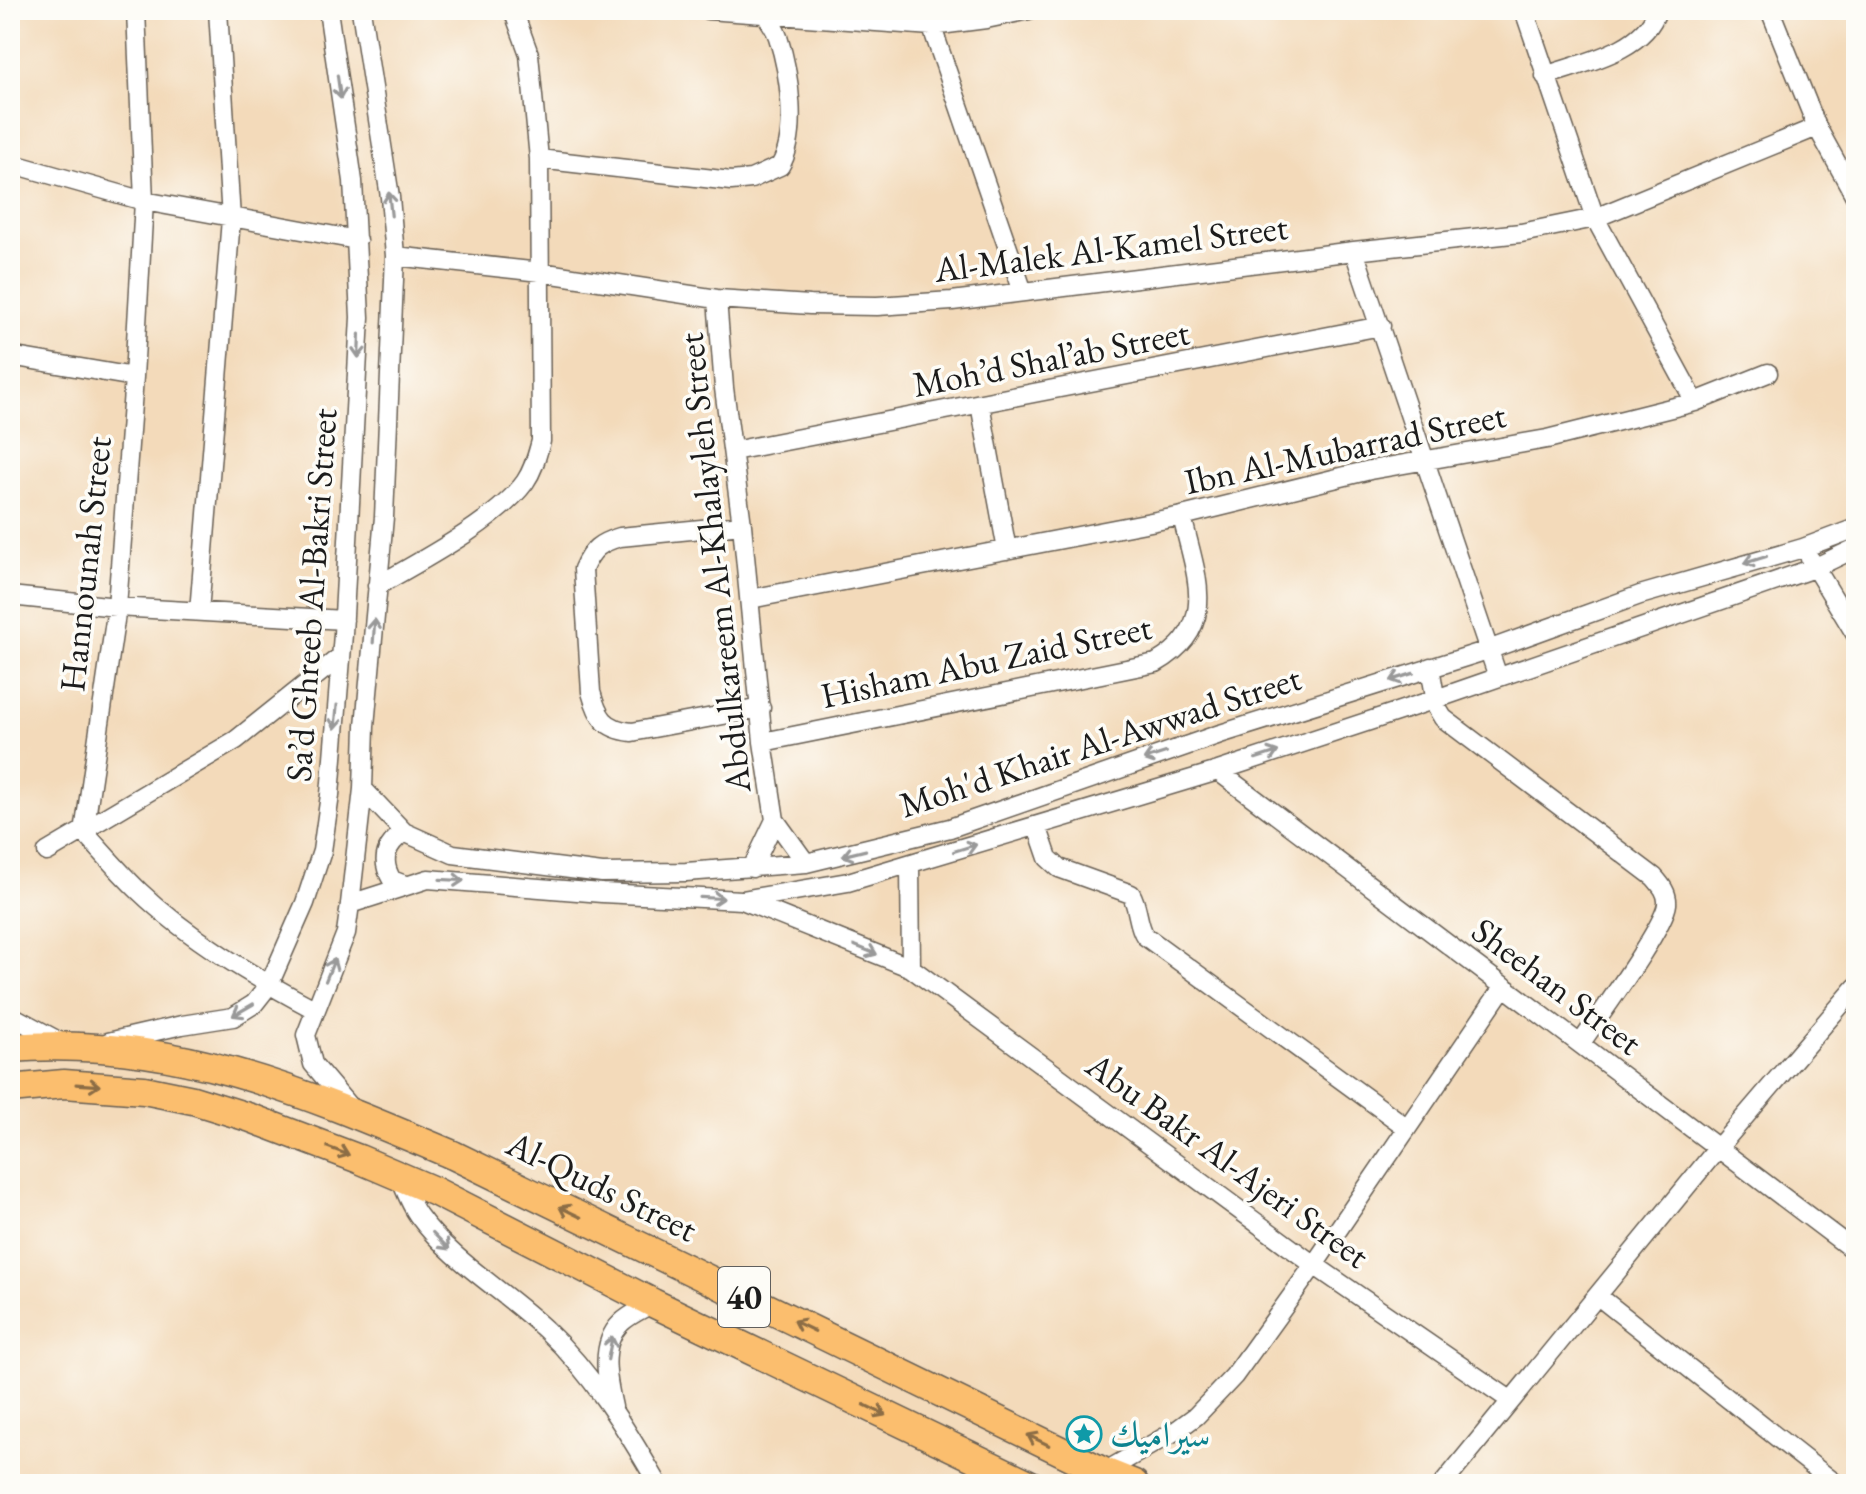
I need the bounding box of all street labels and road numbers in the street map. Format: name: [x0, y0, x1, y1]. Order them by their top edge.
street label: Al-Malek Al-Kamel Street: [931, 203, 1291, 293]
street label: Moh’d Shal’ab Street: [909, 308, 1194, 408]
street label: Abdulkareem Al-Khalayleh Street: [666, 330, 762, 796]
street label: Ibn Al-Mubarrad Street: [1180, 391, 1510, 505]
street label: Sa’d Ghreeb Al-Bakri Street: [275, 406, 348, 783]
street label: Hannounah Street: [48, 433, 122, 694]
street label: Hisham Abu Zaid Street: [816, 603, 1156, 719]
street label: Moh'd Khair Al-Awwad Street: [893, 654, 1307, 828]
street label: Sheehan Street: [1463, 907, 1652, 1066]
street label: Abu Bakr Al-Ajeri Street: [1076, 1041, 1379, 1279]
street label: Al-Quds Street: [498, 1119, 705, 1253]
road number: 40: [718, 1267, 770, 1327]

